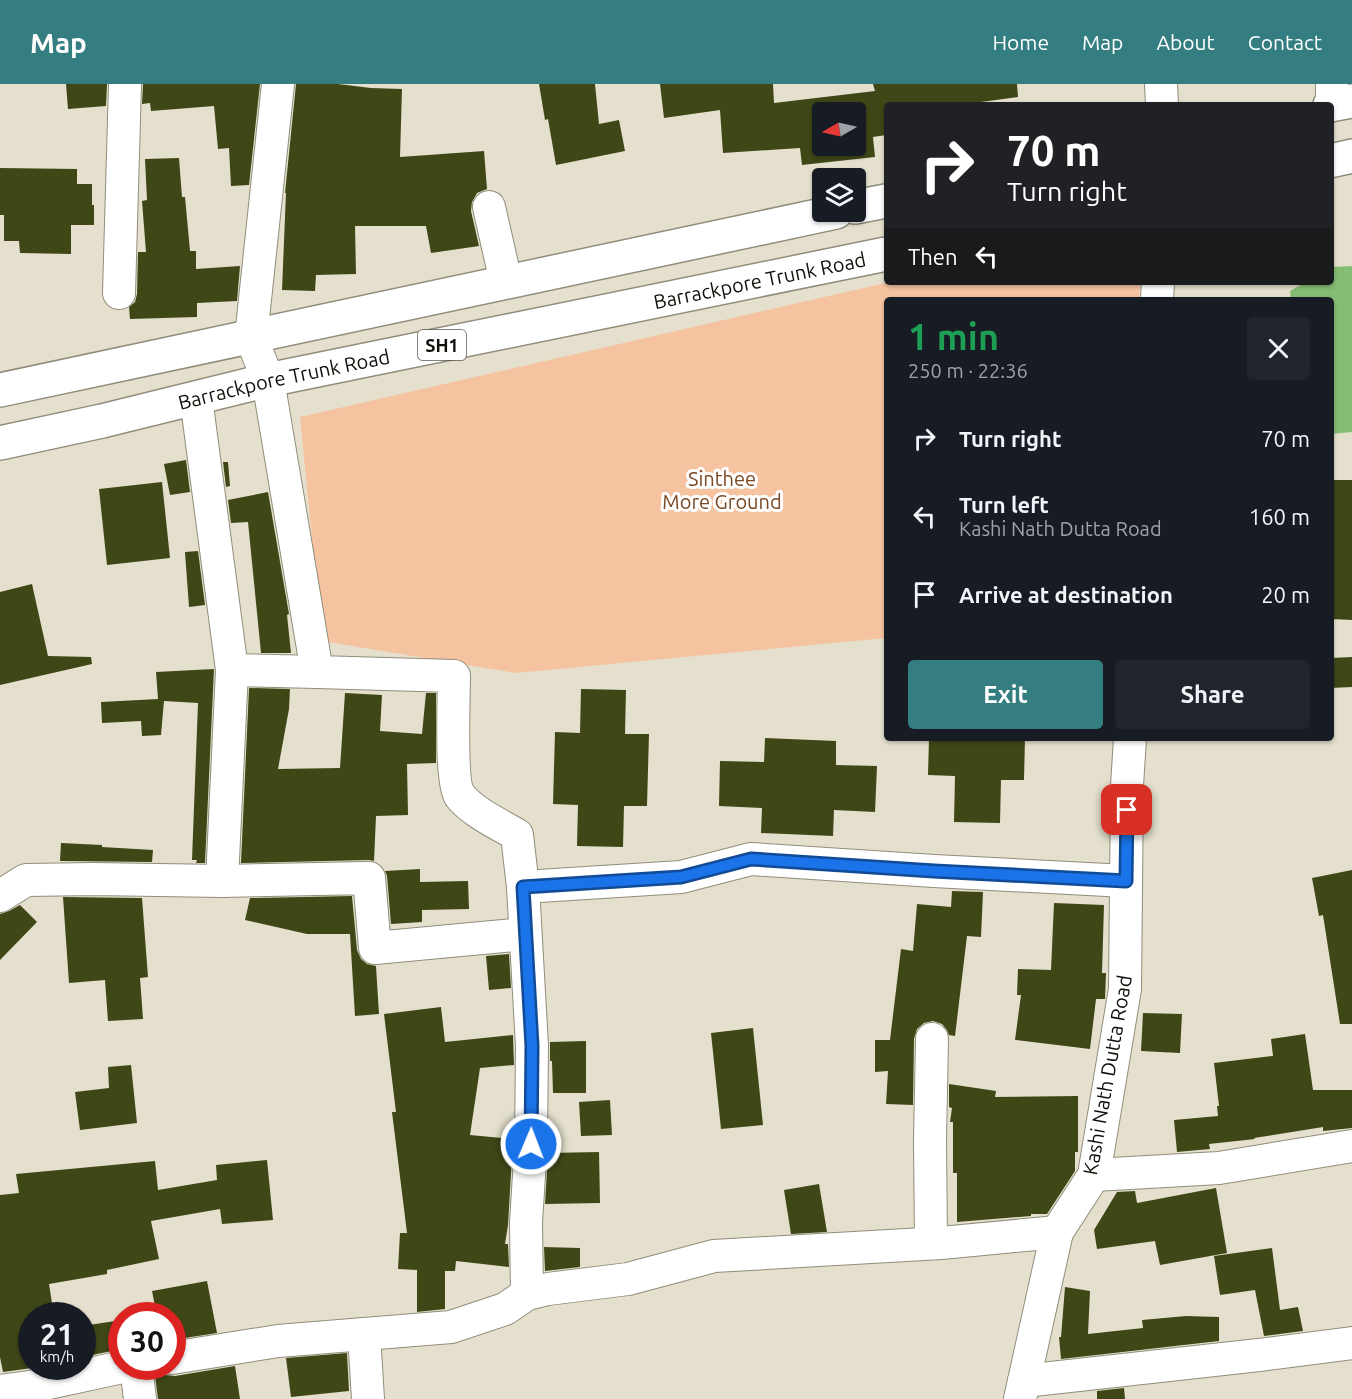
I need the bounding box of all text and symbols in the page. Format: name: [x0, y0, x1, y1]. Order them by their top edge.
text: Map: [30, 27, 87, 58]
text: Home: [992, 30, 1049, 54]
text: Map: [1082, 30, 1123, 54]
text: About: [1156, 30, 1215, 54]
text: Contact: [1248, 30, 1322, 54]
north arrow: [812, 102, 866, 156]
map controls: [812, 102, 866, 222]
icon: right: [908, 126, 986, 204]
text: 70 m: [1007, 127, 1101, 174]
button: layers: [812, 168, 866, 222]
text: Turn right: [1007, 176, 1127, 206]
icon: left: [970, 240, 1003, 273]
text: Then: [908, 244, 958, 269]
street label: Barrackpore Trunk Road: [651, 247, 868, 313]
text: 1 min: [908, 316, 999, 357]
button: close: [1247, 317, 1310, 380]
road number: SH1: [418, 330, 466, 360]
street label: Barrackpore Trunk Road: [176, 344, 392, 413]
text: 250 m · 22:36: [908, 359, 1028, 382]
icon: right: [908, 422, 941, 455]
text: Turn right: [959, 426, 1061, 451]
text: 70 m: [1261, 426, 1310, 451]
park label: Sinthee More Ground: [662, 467, 782, 513]
text: Turn left: [959, 492, 1049, 517]
icon: left: [908, 500, 941, 533]
text: 160 m: [1249, 504, 1310, 529]
text: Kashi Nath Dutta Road: [959, 517, 1162, 540]
icon: arrive: [908, 578, 941, 611]
text: Arrive at destination: [959, 582, 1173, 607]
text: 20 m: [1261, 582, 1310, 607]
button: Exit: [908, 660, 1103, 729]
button: Share: [1115, 660, 1310, 729]
pin: [1101, 784, 1152, 835]
icon: arrive: [1110, 793, 1143, 826]
street label: Kashi Nath Dutta Road: [1078, 973, 1136, 1177]
position arrow: [499, 1112, 563, 1176]
speed limit sign: 30: [108, 1302, 186, 1380]
text: 21: [40, 1317, 74, 1351]
text: km/h: [40, 1348, 74, 1365]

